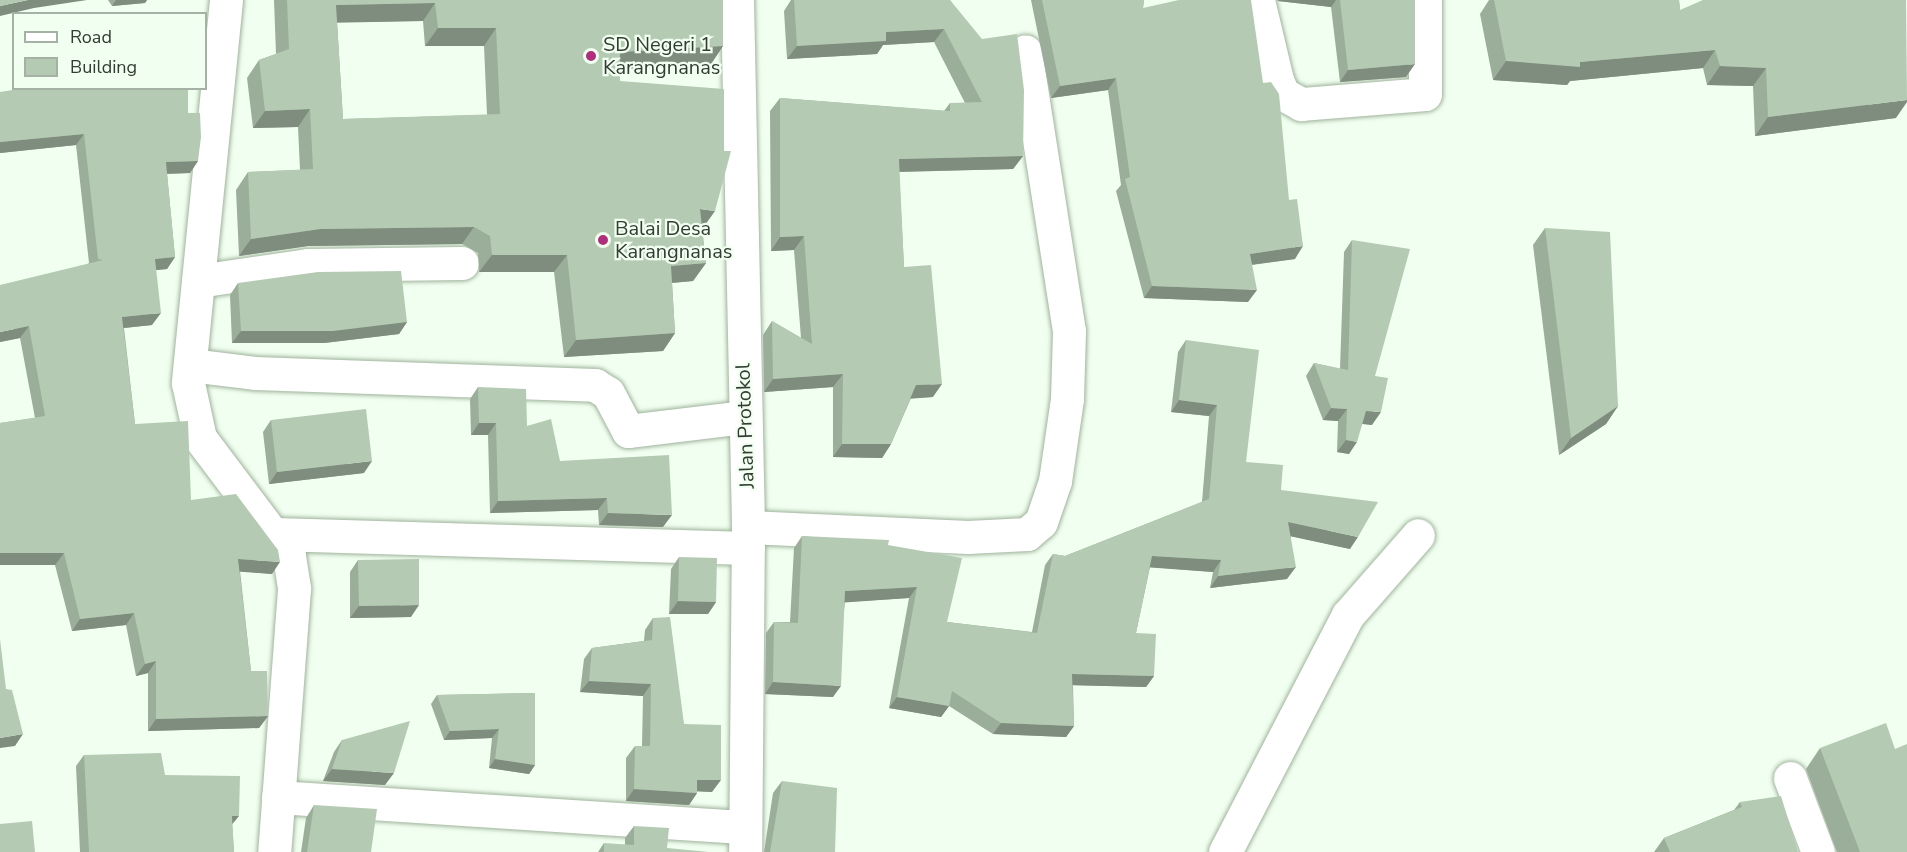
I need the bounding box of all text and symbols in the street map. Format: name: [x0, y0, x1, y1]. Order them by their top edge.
legend: [12, 12, 207, 90]
text: Road: [70, 25, 112, 49]
place label: SD Negeri 1 Karangnanas: [603, 33, 720, 80]
marker: SD Negeri 1 Karangnanas: [584, 49, 598, 63]
text: Building: [70, 55, 137, 79]
place label: Balai Desa Karangnanas: [615, 216, 732, 263]
marker: Balai Desa Karangnanas: [596, 233, 610, 247]
street label: Jalan Protokol: [731, 363, 759, 489]

